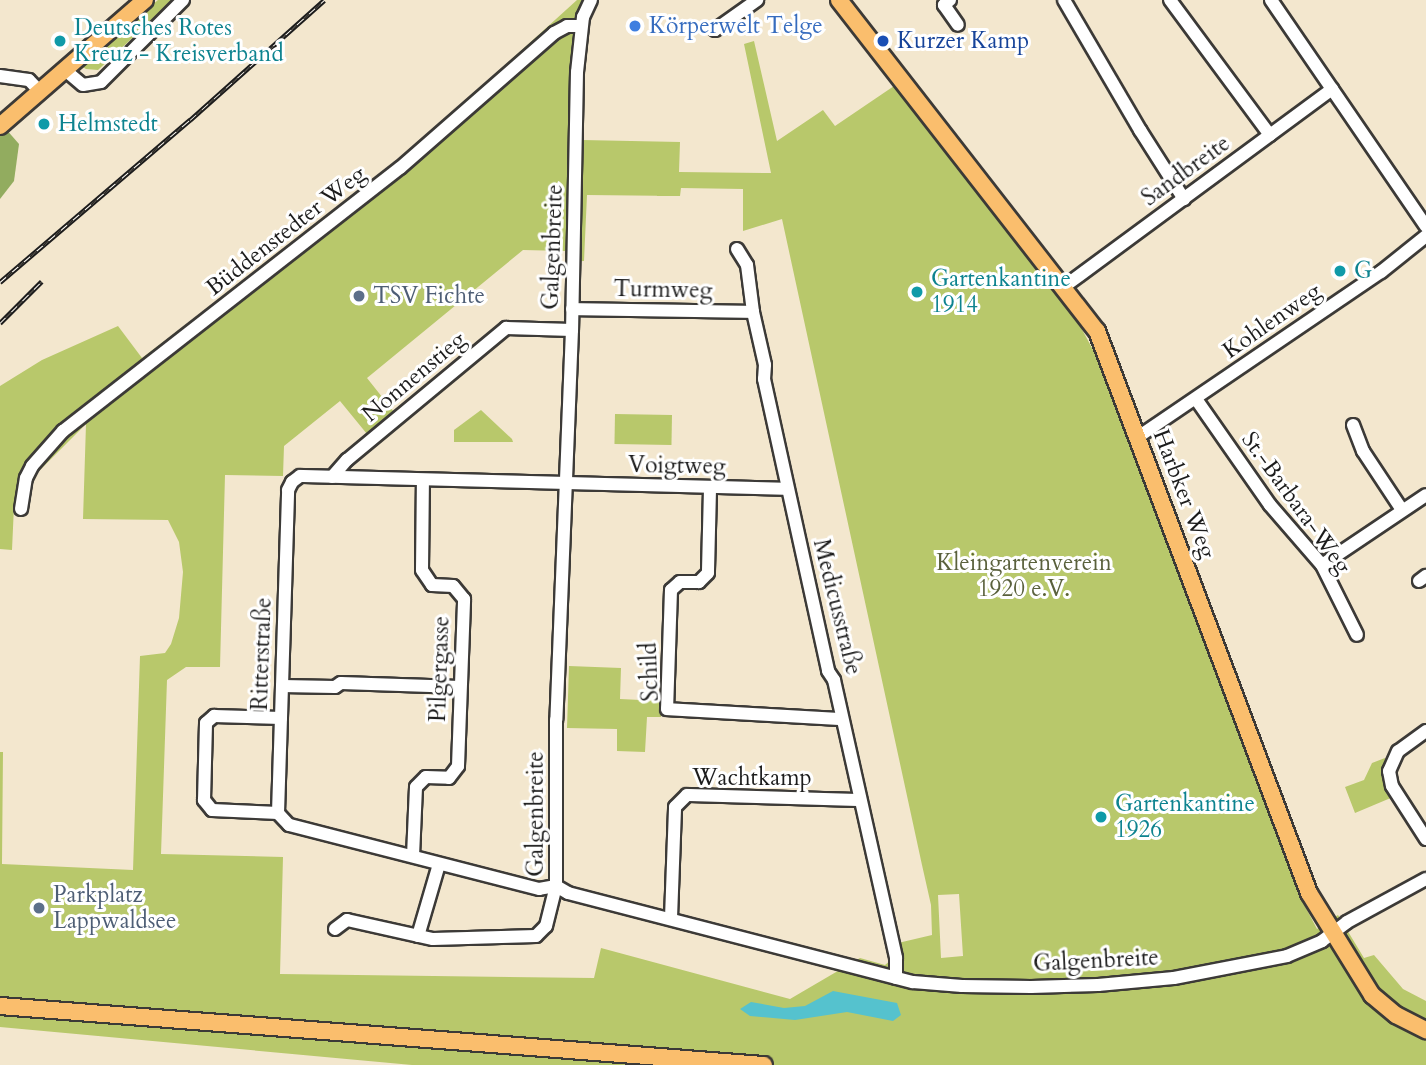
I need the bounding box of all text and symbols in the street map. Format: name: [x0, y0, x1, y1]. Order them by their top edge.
place label: Körperwelt Telge: [649, 12, 823, 40]
place label: Deutsches Rotes Kreuz - Kreisverband: [74, 14, 284, 68]
marker: Körperwelt Telge: [627, 18, 643, 34]
place label: Kurzer Kamp: [897, 27, 1029, 55]
marker: Deutsches Rotes Kreuz - Kreisverband: [52, 33, 68, 49]
marker: Kurzer Kamp: [875, 33, 891, 49]
place label: Helmstedt: [58, 110, 158, 138]
marker: Helmstedt: [36, 116, 52, 132]
street label: Sandbreite: [1137, 130, 1235, 212]
street label: Büddenstedter Weg: [201, 160, 371, 302]
street label: Galgenbreite: [537, 184, 569, 310]
place label: G: [1354, 257, 1372, 285]
marker: G: [1332, 263, 1348, 279]
place label: Gartenkantine 1914: [931, 265, 1071, 319]
street label: Turmweg: [613, 275, 713, 305]
street label: Kohlenweg: [1218, 277, 1326, 365]
place label: TSV Fichte: [373, 282, 485, 310]
marker: Gartenkantine 1914: [909, 284, 925, 300]
marker: TSV Fichte: [351, 288, 367, 304]
street label: Nonnenstieg: [357, 326, 471, 428]
street label: Harbker Weg: [1147, 426, 1221, 562]
street label: St.-Barbara-Weg: [1235, 427, 1357, 579]
street label: Voigtweg: [628, 451, 726, 481]
street label: Medicusstraße: [807, 536, 867, 678]
park label: Kleingartenverein 1920 e.V.: [936, 549, 1112, 603]
street label: Ritterstraße: [246, 597, 278, 711]
street label: Pilgergasse: [424, 615, 456, 723]
street label: Schild: [635, 642, 665, 702]
street label: Galgenbreite: [522, 751, 550, 877]
street label: Wachtkamp: [692, 764, 812, 792]
place label: Gartenkantine 1926: [1115, 790, 1255, 844]
marker: Gartenkantine 1926: [1093, 809, 1109, 825]
place label: Parkplatz Lappwaldsee: [53, 881, 176, 935]
marker: Parkplatz Lappwaldsee: [31, 900, 47, 916]
street label: Galgenbreite: [1032, 944, 1160, 978]

